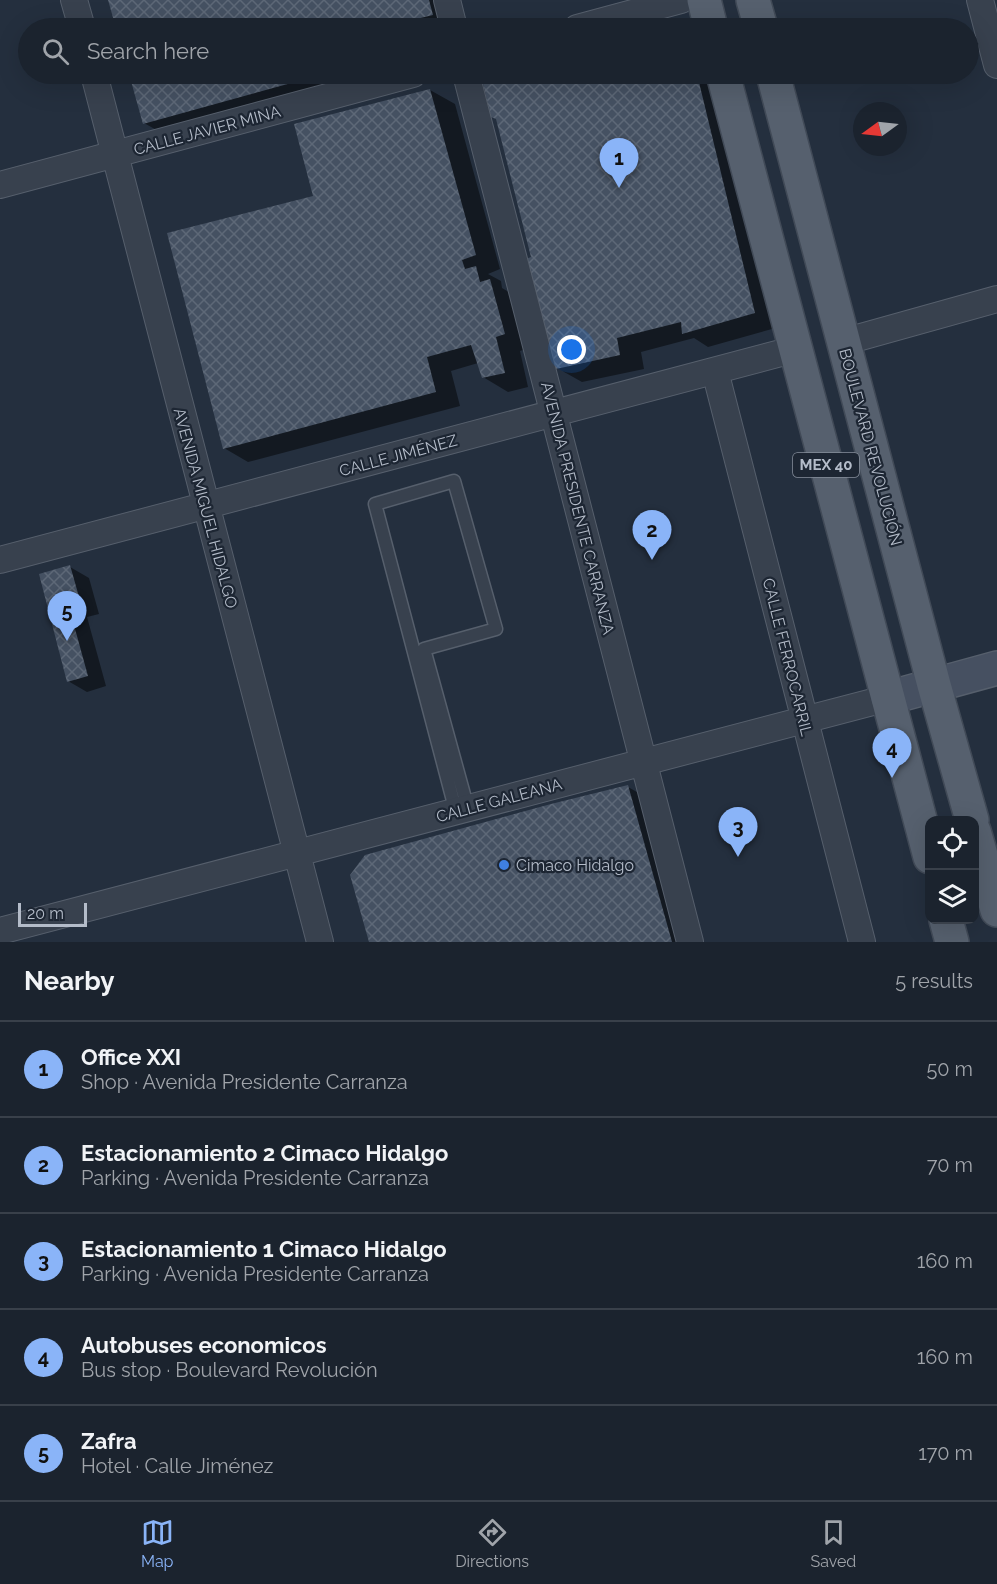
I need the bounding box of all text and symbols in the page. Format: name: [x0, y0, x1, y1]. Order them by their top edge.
search box: [18, 18, 979, 84]
icon: search: [39, 35, 72, 68]
text: Search here: [87, 38, 209, 64]
street label: CALLE JAVIER MINA: [132, 102, 283, 159]
north arrow: [853, 102, 907, 156]
pin: 1: [600, 138, 638, 188]
your location: [557, 335, 586, 364]
street label: BOULEVARD REVOLUCIÓN: [835, 346, 907, 548]
street label: AVENIDA PRESIDENTE CARRANZA: [537, 380, 618, 637]
street label: AVENIDA MIGUEL HIDALGO: [170, 406, 241, 610]
street label: CALLE JIMÉNEZ: [337, 430, 459, 480]
road number: MEX 40: [793, 453, 859, 477]
pin: 2: [632, 510, 672, 560]
street label: CALLE FERROCARRIL: [759, 576, 816, 739]
pin: 5: [48, 592, 86, 641]
pin: 4: [872, 728, 912, 778]
street label: CALLE GALEANA: [434, 775, 564, 826]
pin: 3: [718, 808, 758, 857]
map controls: [925, 816, 979, 924]
button: locate: [925, 816, 979, 870]
place label: Cimaco Hidalgo: [516, 856, 634, 875]
marker: Cimaco Hidalgo: [497, 858, 511, 872]
button: layers: [925, 870, 979, 924]
scale bar: [18, 900, 87, 928]
text: 20 m: [27, 904, 64, 923]
text: Nearby: [24, 966, 114, 996]
text: 5 results: [895, 969, 973, 993]
text: Office XXI: [81, 1044, 181, 1070]
text: 1: [39, 1057, 48, 1081]
text: 50 m: [926, 1057, 973, 1081]
text: Shop · Avenida Presidente Carranza: [81, 1070, 408, 1094]
text: Estacionamiento 2 Cimaco Hidalgo: [81, 1140, 448, 1166]
text: 2: [38, 1153, 49, 1177]
text: 70 m: [927, 1153, 973, 1177]
text: Parking · Avenida Presidente Carranza: [81, 1166, 429, 1190]
text: Estacionamiento 1 Cimaco Hidalgo: [81, 1236, 447, 1262]
text: 3: [38, 1249, 49, 1273]
text: 160 m: [917, 1249, 973, 1273]
text: Parking · Avenida Presidente Carranza: [81, 1262, 429, 1286]
text: Autobuses economicos: [81, 1332, 327, 1358]
text: 4: [38, 1345, 49, 1369]
text: 160 m: [917, 1345, 973, 1369]
text: Bus stop · Boulevard Revolución: [81, 1358, 378, 1382]
text: Zafra: [81, 1428, 137, 1454]
text: 5: [38, 1441, 49, 1465]
text: 170 m: [918, 1441, 973, 1465]
text: Hotel · Calle Jiménez: [81, 1454, 273, 1478]
tab: Map: [141, 1516, 174, 1571]
tab: Directions: [455, 1516, 529, 1571]
tab: Saved: [810, 1516, 856, 1571]

